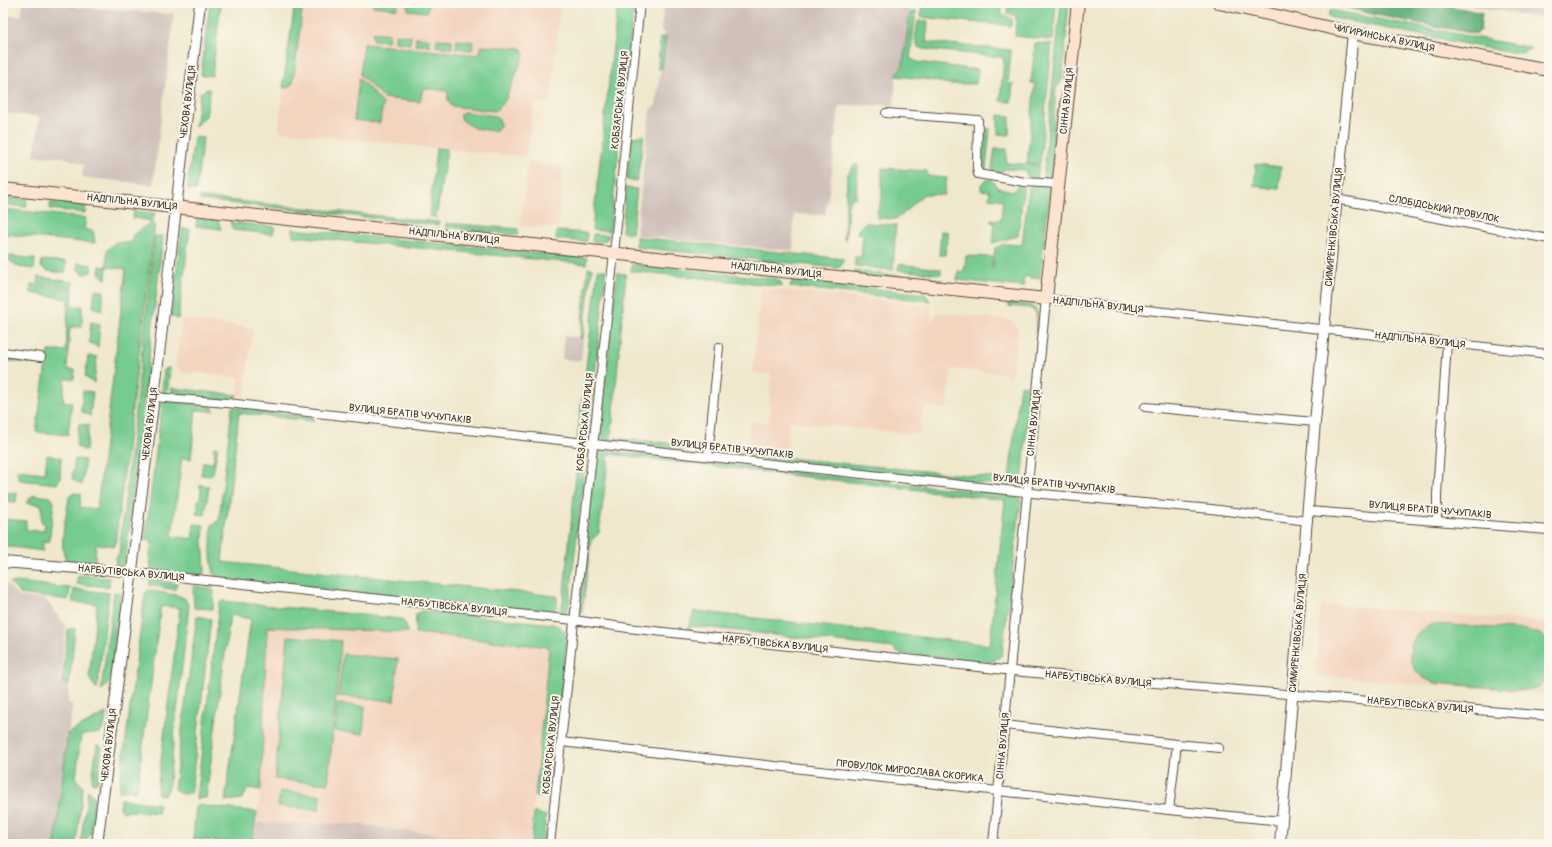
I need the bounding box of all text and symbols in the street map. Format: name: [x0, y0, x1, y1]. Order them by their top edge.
street label: ЧИГИРИНСЬКА ВУЛИЦЯ: [1332, 21, 1436, 55]
street label: КОБЗАРСЬКА ВУЛИЦЯ: [609, 50, 631, 150]
street label: ЧЕХОВА ВУЛИЦЯ: [178, 64, 198, 139]
street label: СІННА ВУЛИЦЯ: [1058, 67, 1076, 135]
street label: СИМИРЕНКІВСЬКА ВУЛИЦЯ: [1323, 167, 1345, 287]
street label: НАДПІЛЬНА ВУЛИЦЯ: [86, 191, 178, 213]
street label: СЛОБІДСЬКИЙ ПРОВУЛОК: [1388, 191, 1501, 226]
street label: НАДПІЛЬНА ВУЛИЦЯ: [408, 225, 500, 247]
street label: НАДПІЛЬНА ВУЛИЦЯ: [730, 259, 822, 281]
street label: НАДПІЛЬНА ВУЛИЦЯ: [1052, 294, 1144, 316]
street label: НАДПІЛЬНА ВУЛИЦЯ: [1374, 329, 1466, 351]
street label: КОБЗАРСЬКА ВУЛИЦЯ: [574, 372, 596, 472]
street label: ЧЕХОВА ВУЛИЦЯ: [140, 386, 160, 461]
street label: СІННА ВУЛИЦЯ: [1025, 389, 1043, 457]
street label: ВУЛИЦЯ БРАТІВ ЧУЧУПАКІВ: [348, 402, 472, 426]
street label: ВУЛИЦЯ БРАТІВ ЧУЧУПАКІВ: [670, 437, 794, 461]
street label: ВУЛИЦЯ БРАТІВ ЧУЧУПАКІВ: [992, 472, 1116, 496]
street label: ВУЛИЦЯ БРАТІВ ЧУЧУПАКІВ: [1368, 499, 1492, 521]
street label: НАРБУТІВСЬКА ВУЛИЦЯ: [77, 562, 185, 584]
street label: СИМИРЕНКІВСЬКА ВУЛИЦЯ: [1287, 573, 1309, 693]
street label: НАРБУТІВСЬКА ВУЛИЦЯ: [400, 595, 508, 619]
street label: НАРБУТІВСЬКА ВУЛИЦЯ: [721, 632, 829, 656]
street label: НАРБУТІВСЬКА ВУЛИЦЯ: [1044, 668, 1152, 690]
street label: НАРБУТІВСЬКА ВУЛИЦЯ: [1366, 694, 1474, 716]
street label: КОБЗАРСЬКА ВУЛИЦЯ: [540, 695, 562, 795]
street label: ЧЕХОВА ВУЛИЦЯ: [99, 707, 119, 782]
street label: СІННА ВУЛИЦЯ: [994, 712, 1012, 780]
street label: ПРОВУЛОК МИРОСЛАВА СКОРИКА: [836, 757, 985, 785]

